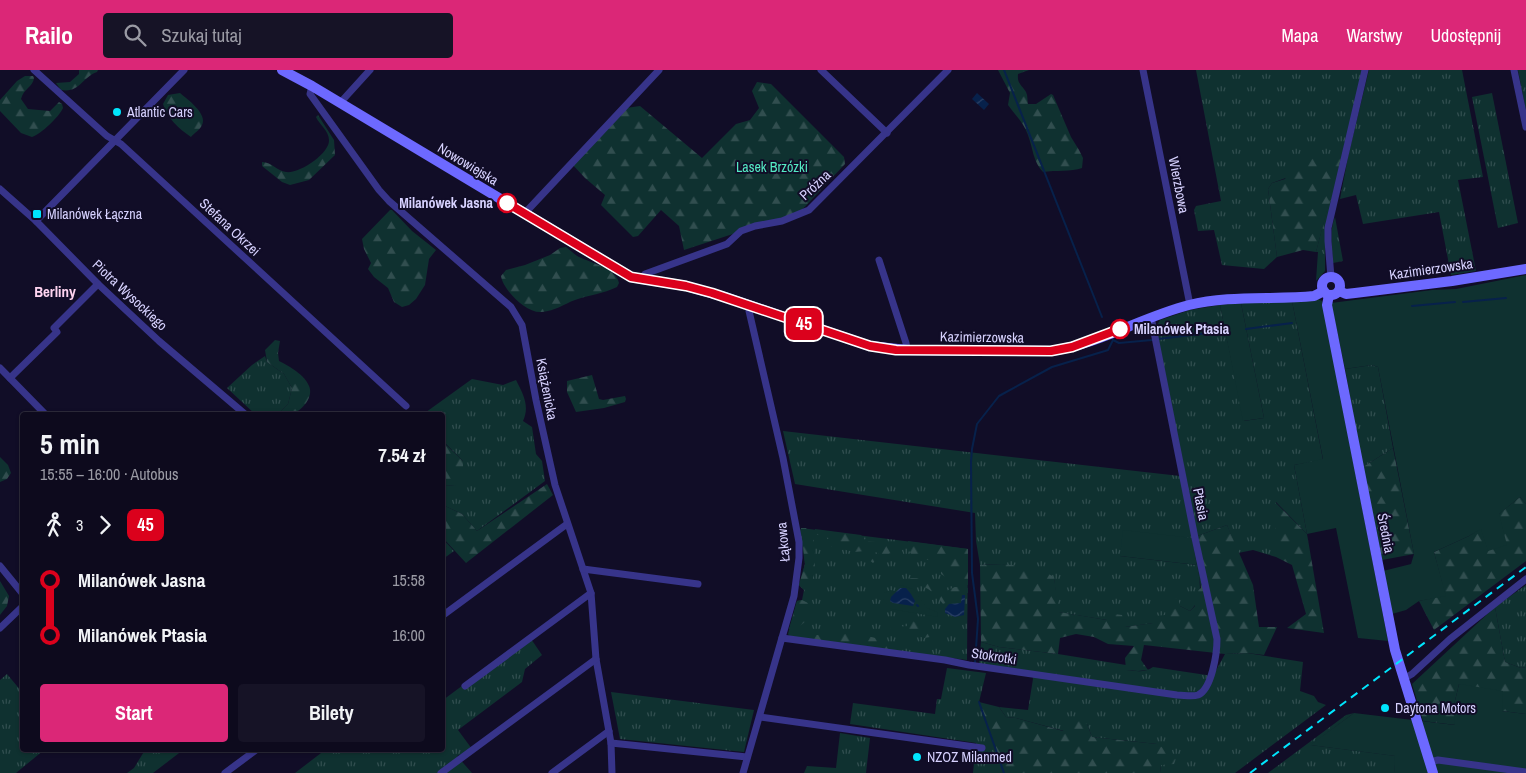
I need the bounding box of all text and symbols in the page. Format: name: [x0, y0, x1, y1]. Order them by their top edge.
search box: [103, 13, 453, 58]
text: Railo: [25, 19, 73, 51]
icon: search: [121, 21, 149, 49]
text: Szukaj tutaj: [161, 22, 242, 48]
text: Mapa: [1281, 23, 1318, 48]
text: Warstwy: [1346, 23, 1402, 48]
text: Udostępnij: [1430, 23, 1501, 48]
place label: Atlantic Cars: [126, 103, 193, 121]
marker: Atlantic Cars: [111, 106, 123, 118]
street label: Nowowiejska: [434, 139, 502, 189]
street label: Wierzbowa: [1165, 155, 1193, 215]
park label: Lasek Brzózki: [736, 158, 808, 176]
street label: Próżna: [796, 166, 835, 204]
marker: Milanówek Jasna: [497, 193, 517, 213]
street label: Stefana Okrzei: [196, 194, 264, 260]
place label: Milanówek Jasna: [399, 194, 494, 212]
place label: Milanówek Łączna: [47, 205, 143, 223]
marker: Milanówek Łączna: [31, 208, 43, 220]
street label: Kazimierzowska: [1388, 254, 1475, 284]
street label: Piotra Wysockiego: [89, 256, 171, 334]
district label: Berliny: [34, 281, 76, 302]
line badge: 45: [782, 308, 826, 340]
text: 45: [796, 311, 812, 336]
marker: Milanówek Ptasia: [1110, 319, 1130, 339]
place label: Milanówek Ptasia: [1134, 320, 1230, 338]
street label: Kazimierzowska: [940, 327, 1025, 347]
street label: Książenicka: [532, 357, 562, 422]
text: 5 min: [40, 425, 100, 463]
text: 7.54 zł: [378, 442, 425, 468]
text: 15:55 – 16:00 · Autobus: [40, 463, 179, 485]
street label: Ptasia: [1189, 486, 1213, 522]
icon: walk: [40, 511, 68, 539]
icon: forward: [91, 511, 119, 539]
text: 45: [137, 512, 154, 537]
street label: Średnia: [1373, 512, 1399, 555]
text: 3: [76, 514, 83, 536]
street label: Łąkowa: [772, 521, 794, 562]
text: Milanówek Jasna: [78, 567, 205, 593]
text: 15:58: [392, 569, 425, 591]
text: Milanówek Ptasia: [78, 622, 207, 648]
text: 16:00: [392, 624, 425, 646]
street label: Stokrotki: [970, 644, 1018, 668]
button: Start: [40, 684, 228, 742]
button: Bilety: [238, 684, 425, 742]
place label: Daytona Motors: [1395, 699, 1476, 717]
marker: Daytona Motors: [1379, 702, 1391, 714]
place label: NZOZ Milanmed: [927, 748, 1012, 766]
marker: NZOZ Milanmed: [911, 751, 923, 763]

